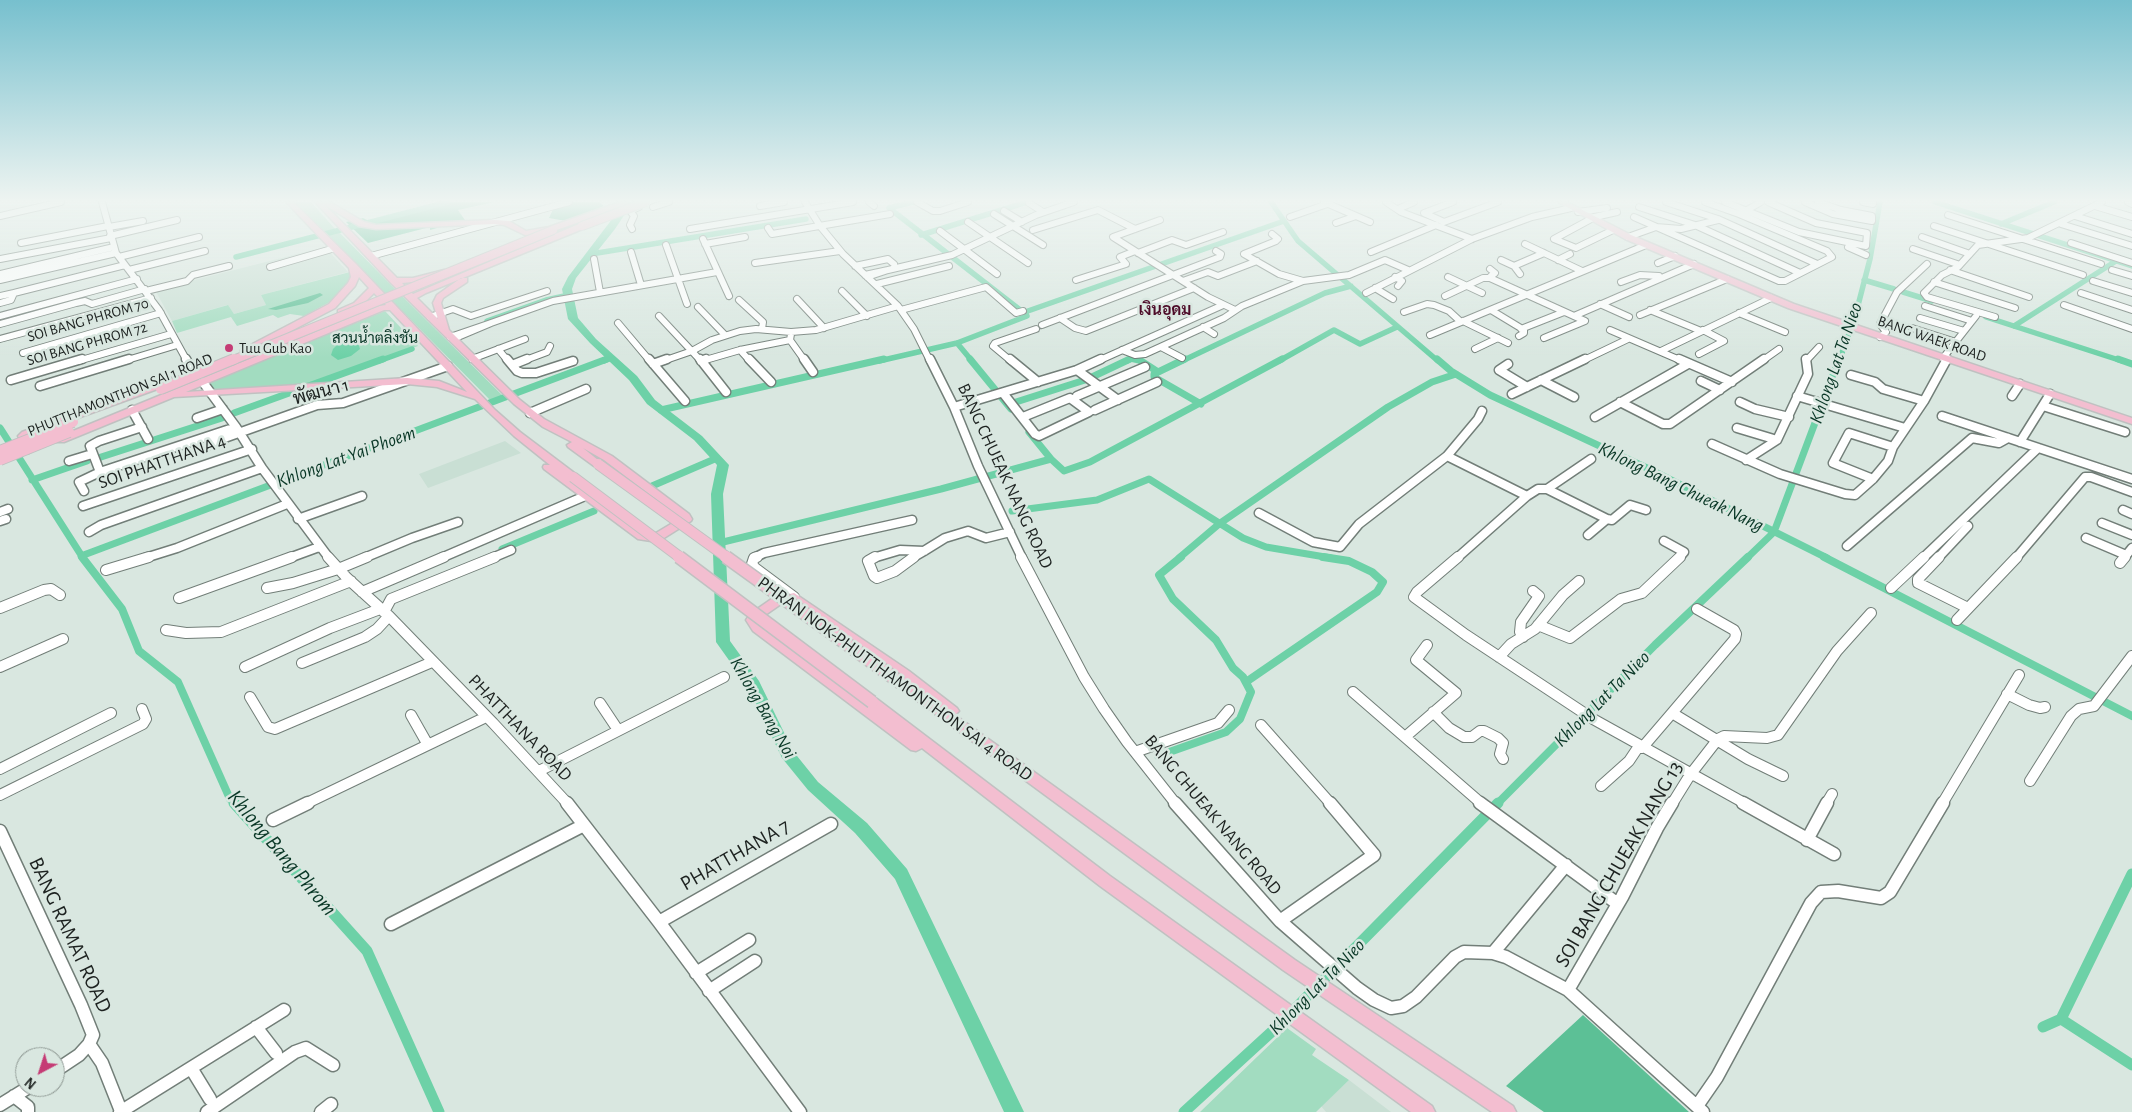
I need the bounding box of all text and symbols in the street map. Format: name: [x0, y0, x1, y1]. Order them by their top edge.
street label: SOI BANG PHROM 70: [25, 294, 151, 346]
district label: เงินอุดม: [1139, 300, 1191, 320]
water label: Khlong Lat Ta Nieo: [1805, 300, 1867, 426]
street label: BANG WAEK ROAD: [1875, 312, 1989, 366]
street label: SOI BANG PHROM 72: [25, 318, 149, 370]
park label: สวนน้ำตลิ่งชัน: [332, 329, 418, 347]
place label: Tuu Gub Kao: [239, 339, 312, 357]
marker: Tuu Gub Kao: [223, 342, 235, 354]
street label: PHUTTHAMONTHON SAI 1 ROAD: [25, 350, 215, 440]
street label: พัฒนา 1: [291, 374, 351, 410]
street label: BANG CHUEAK NANG ROAD: [952, 380, 1058, 572]
water label: Khlong Lat Yai Phoem: [273, 421, 419, 493]
street label: SOI PHATTHANA 4: [95, 430, 229, 494]
water label: Khlong Bang Chueak Nang: [1594, 437, 1768, 537]
street label: PHRAN NOK-PHUTTHAMONTHON SAI 4 ROAD: [753, 572, 1037, 786]
water label: Khlong Lat Ta Nieo: [1549, 646, 1655, 752]
water label: Khlong Bang Noi: [725, 653, 801, 763]
street label: PHATTHANA ROAD: [464, 670, 576, 786]
street label: BANG CHUEAK NANG ROAD: [1140, 731, 1286, 899]
street label: SOI BANG CHUEAK NANG 13: [1550, 756, 1688, 972]
water label: Khlong Bang Phrom: [222, 785, 342, 921]
street label: PHATTHANA 7: [676, 814, 794, 896]
street label: BANG RAMAT ROAD: [23, 853, 117, 1017]
water label: Khlong Lat Ta Nieo: [1264, 934, 1370, 1040]
north arrow: [15, 1047, 65, 1097]
text: N: [23, 1074, 39, 1091]

